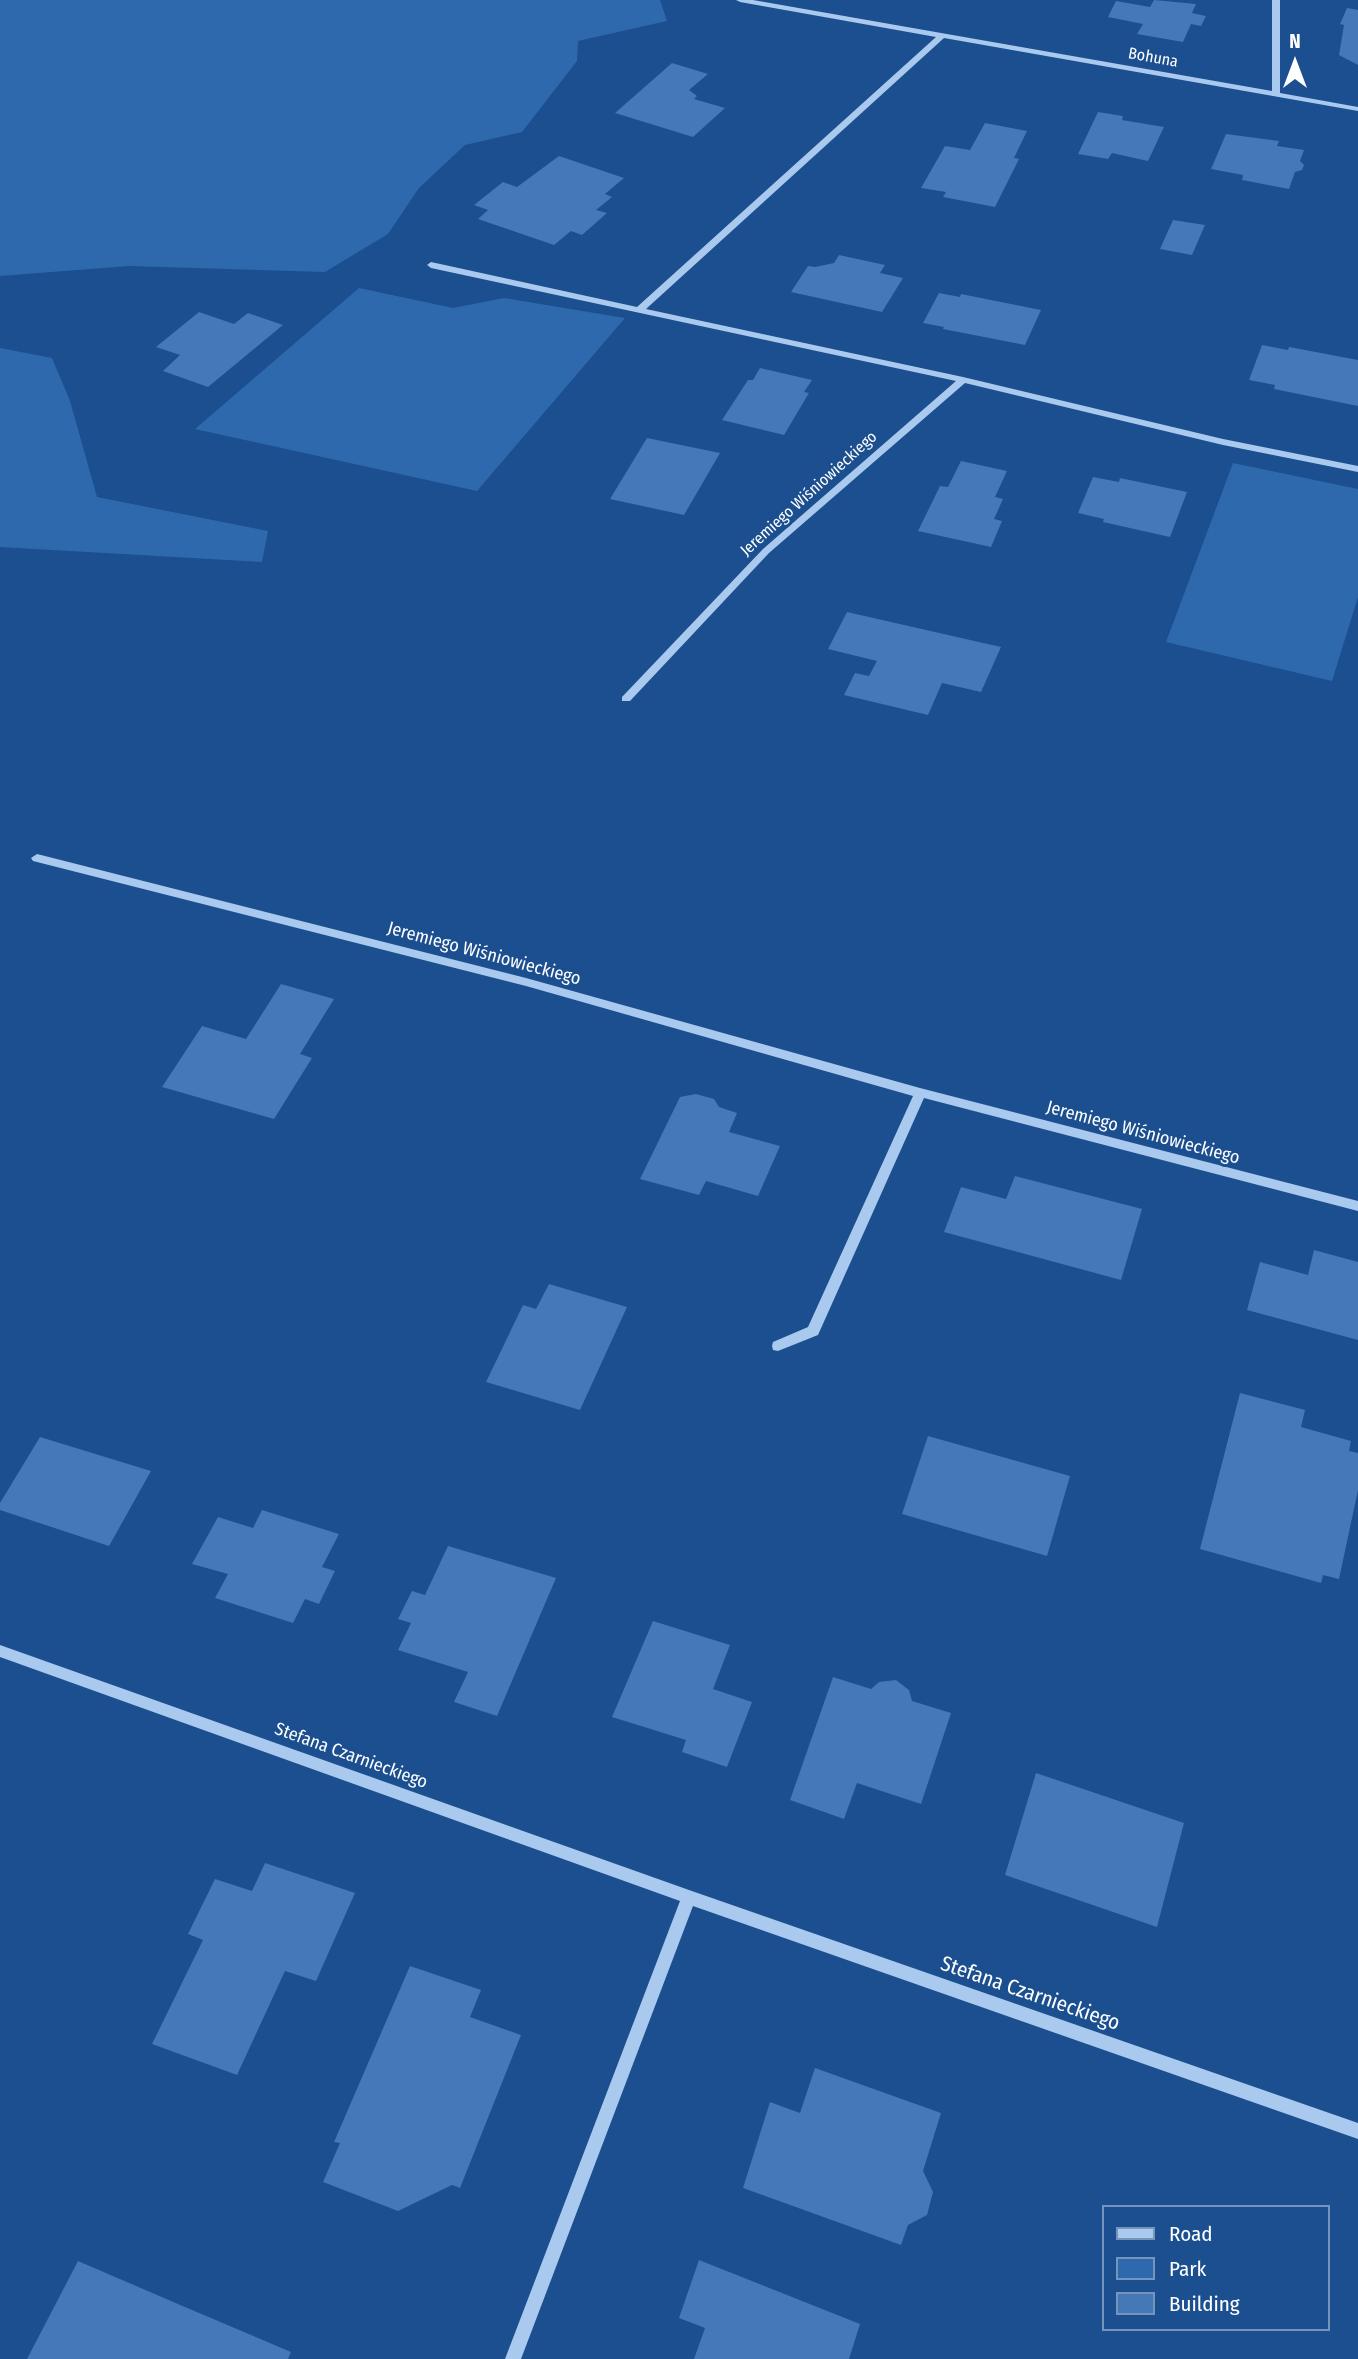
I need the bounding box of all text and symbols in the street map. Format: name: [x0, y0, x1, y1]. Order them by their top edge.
north arrow: [1260, 28, 1330, 98]
text: N: [1289, 30, 1301, 53]
street label: Bohuna: [1127, 44, 1179, 72]
street label: Jeremiego Wiśniowieckiego: [737, 428, 881, 560]
street label: Jeremiego Wiśniowieckiego: [385, 918, 583, 990]
street label: Jeremiego Wiśniowieckiego: [1044, 1097, 1242, 1169]
street label: Stefana Czarnieckiego: [272, 1718, 430, 1794]
street label: Stefana Czarnieckiego: [937, 1951, 1123, 2037]
legend: [1102, 2205, 1330, 2331]
text: Road: [1169, 2221, 1213, 2247]
text: Park: [1169, 2256, 1206, 2282]
text: Building: [1169, 2291, 1240, 2317]

